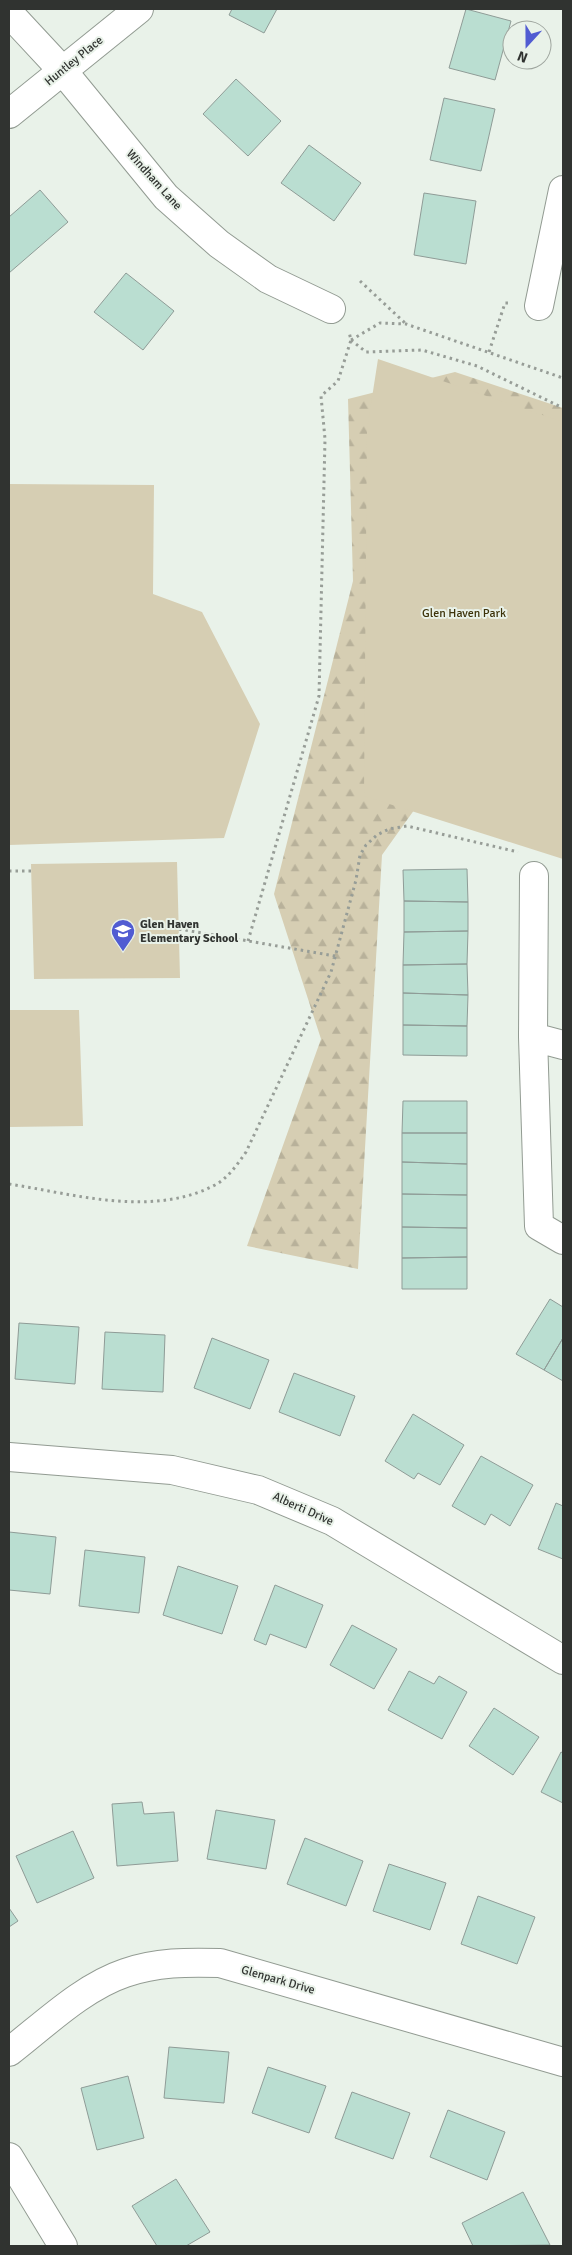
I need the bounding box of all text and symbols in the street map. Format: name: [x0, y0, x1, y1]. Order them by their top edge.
north arrow: [502, 20, 552, 70]
street label: Huntley Place: [42, 33, 106, 89]
text: N: [515, 47, 530, 66]
street label: Windham Lane: [123, 147, 185, 213]
park label: Glen Haven Park: [422, 606, 506, 621]
place label: Glen Haven Elementary School: [140, 917, 239, 946]
school or university icon: Glen Haven Elementary School: [110, 918, 136, 952]
street label: Alberti Drive: [270, 1489, 336, 1529]
street label: Glenpark Drive: [239, 1962, 317, 1998]

